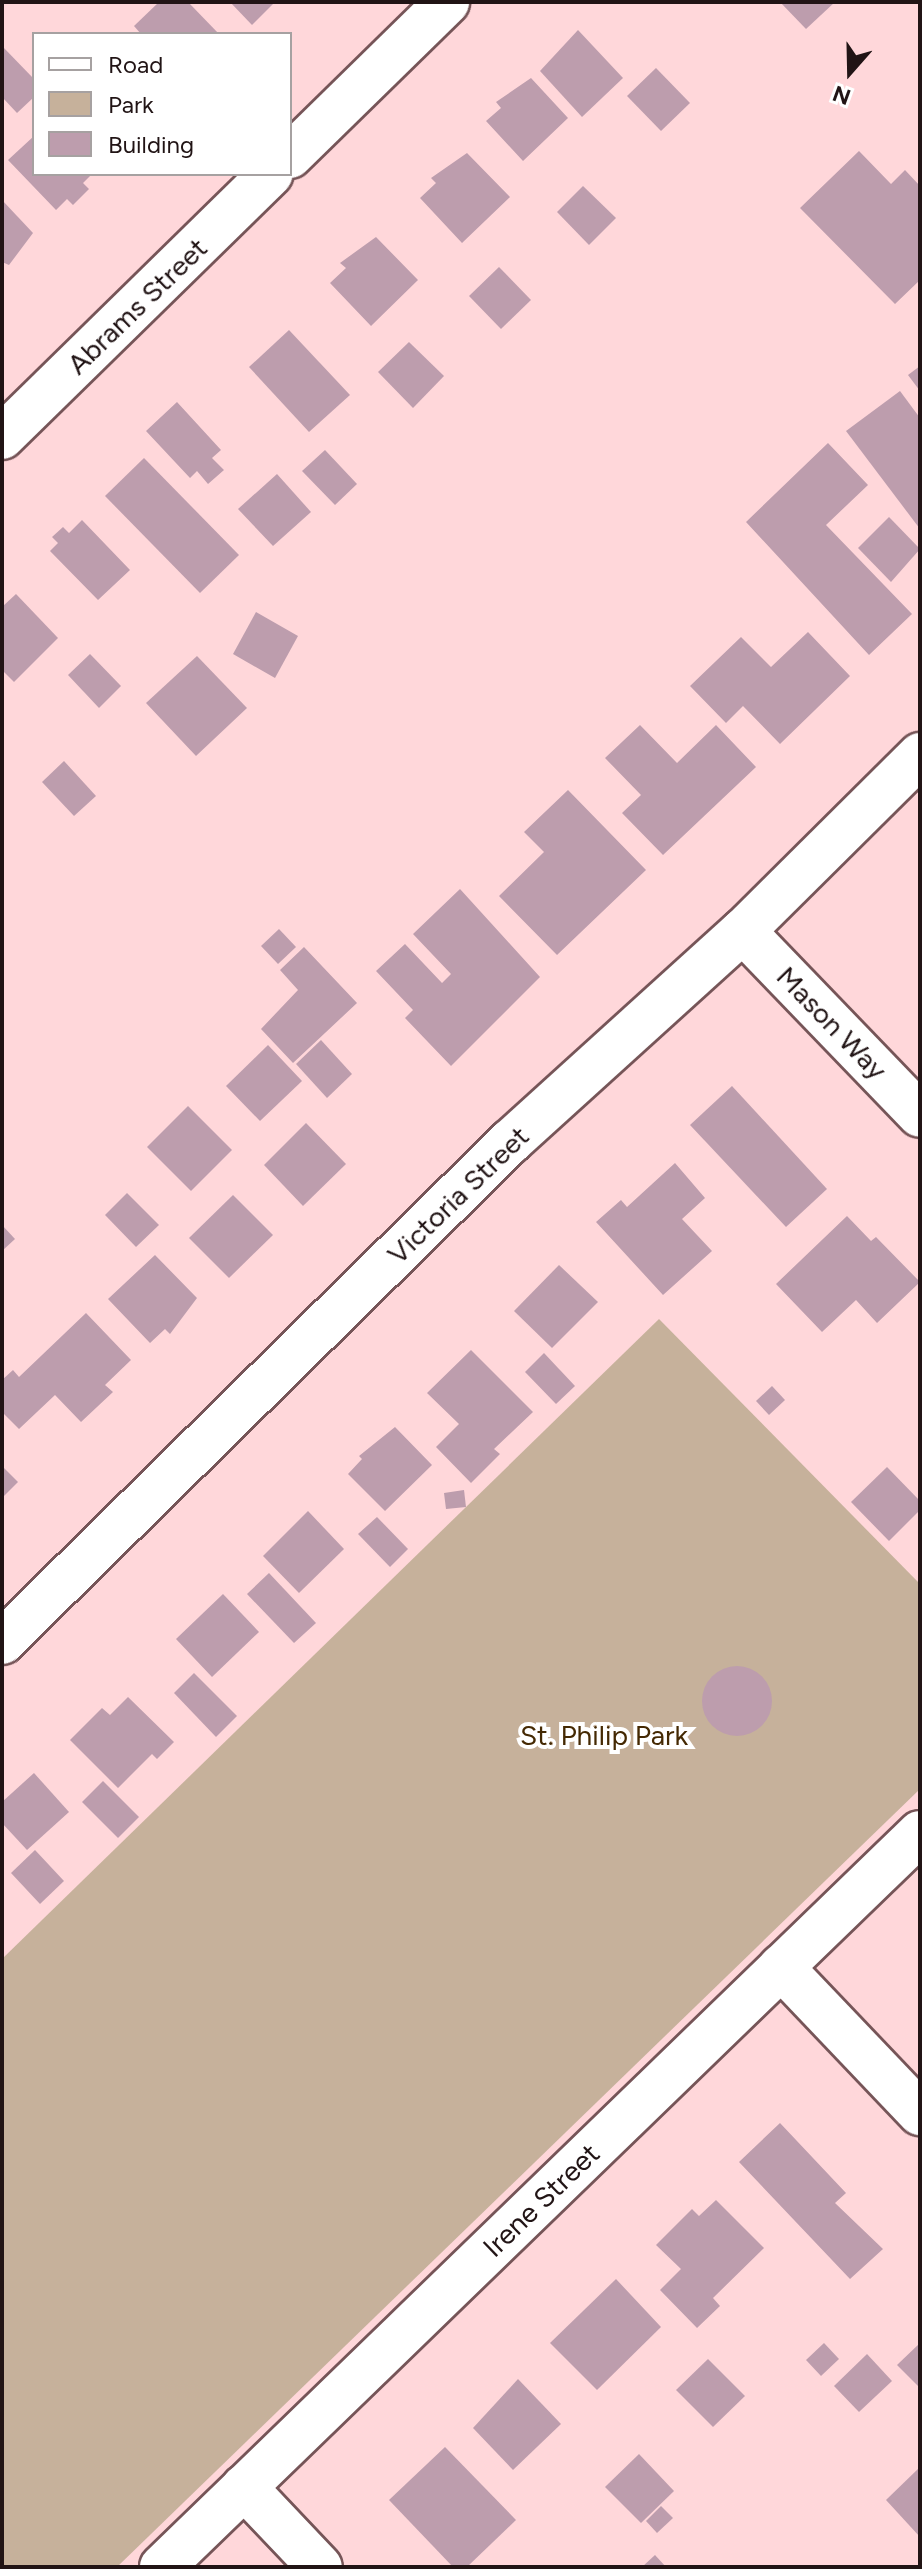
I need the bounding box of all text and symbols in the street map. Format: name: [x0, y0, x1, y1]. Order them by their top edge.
legend: [32, 32, 292, 176]
north arrow: [810, 32, 890, 112]
text: Road: [108, 50, 163, 79]
text: N: [829, 79, 854, 111]
text: Park: [108, 90, 154, 119]
text: Building: [108, 130, 194, 159]
street label: Abrams Street: [60, 231, 214, 381]
street label: Mason Way: [770, 959, 894, 1087]
street label: Victoria Street: [380, 1119, 536, 1271]
park label: St. Philip Park: [520, 1718, 688, 1752]
street label: Irene Street: [476, 2136, 606, 2264]

